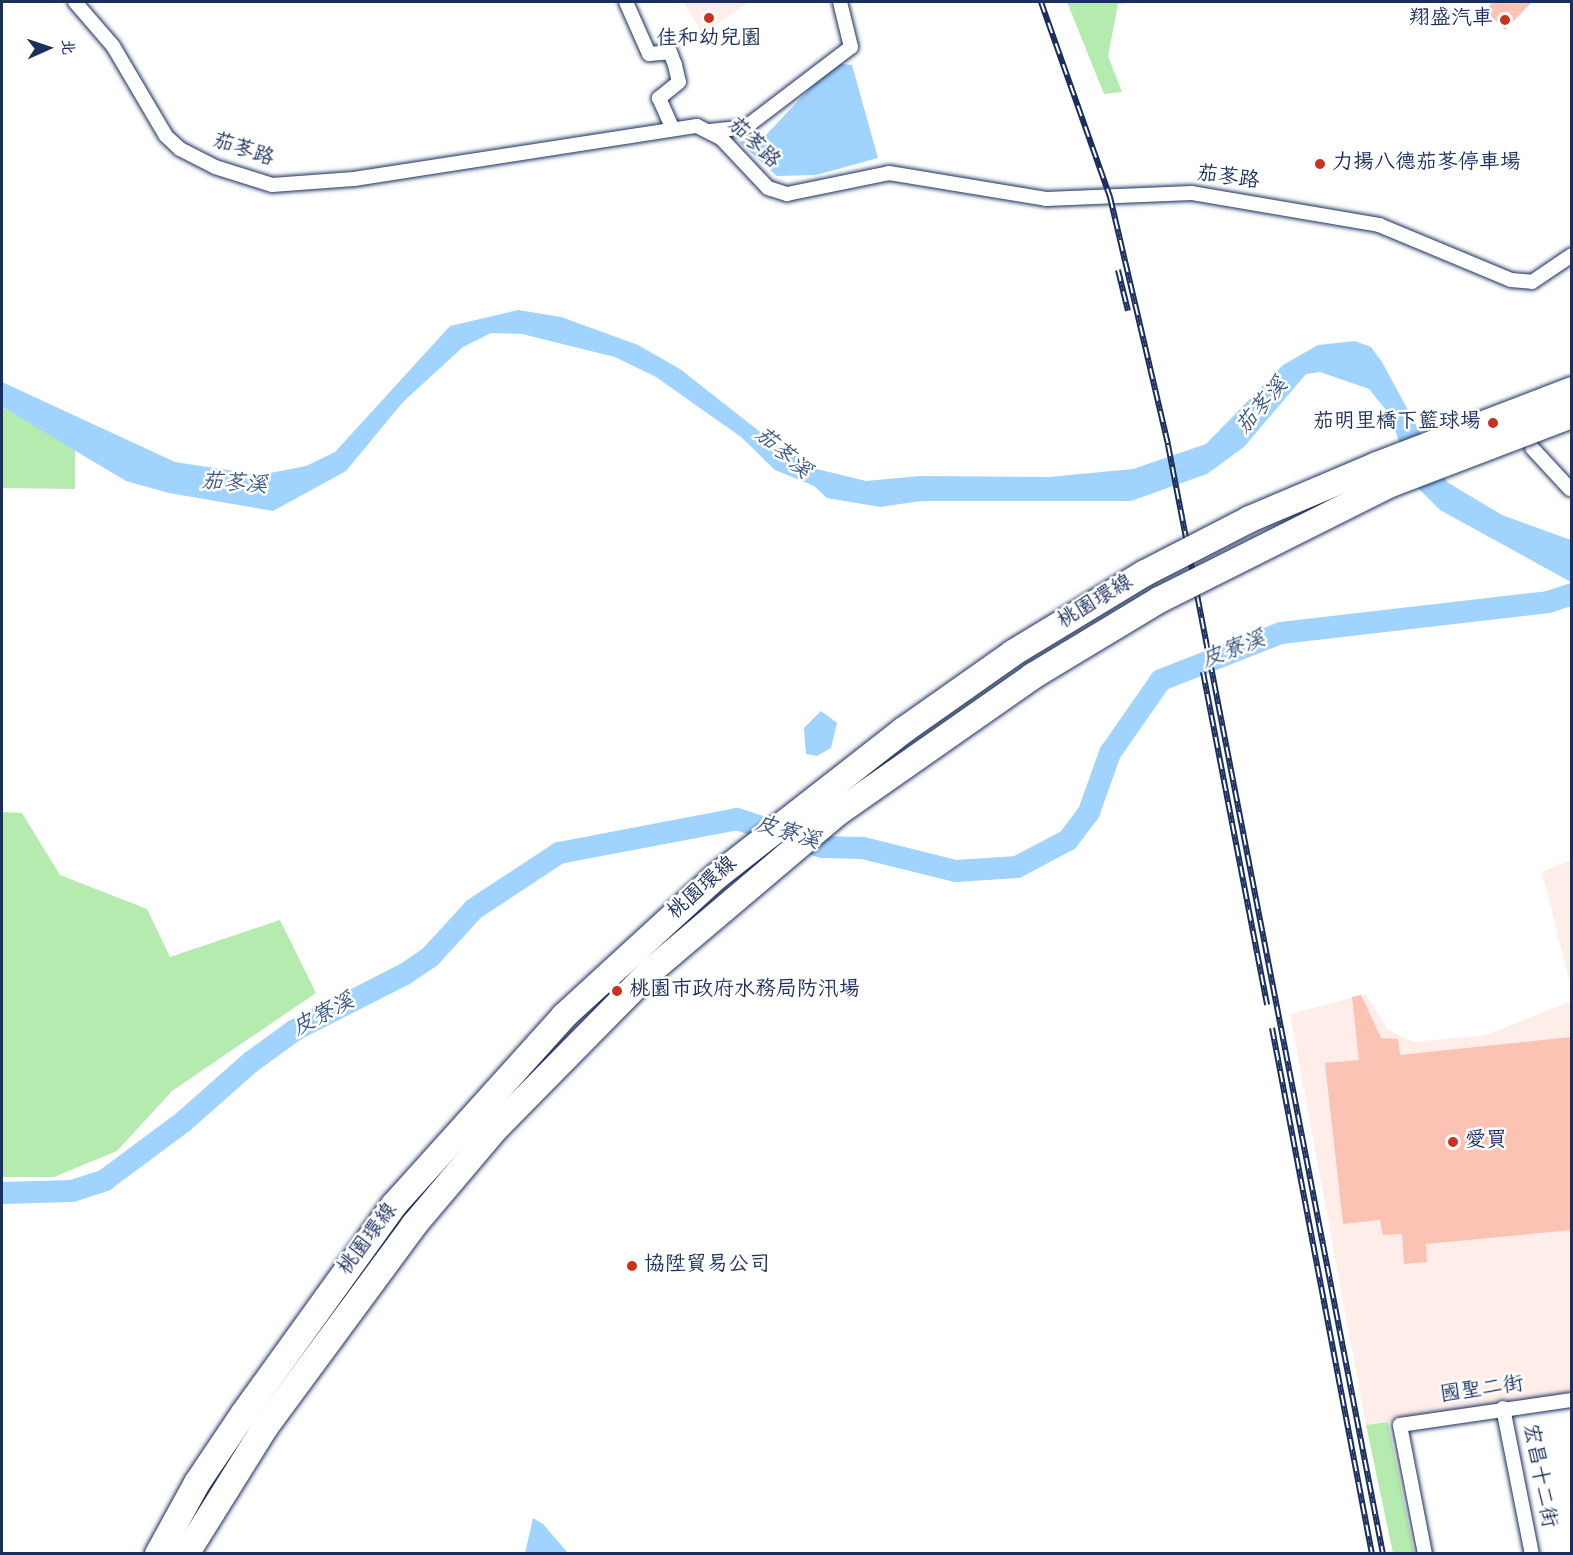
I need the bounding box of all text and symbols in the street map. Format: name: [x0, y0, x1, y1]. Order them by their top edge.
place label: 翔盛汽車: [1409, 7, 1493, 33]
marker: 佳和幼兒園: [702, 11, 716, 25]
marker: 翔盛汽車: [1498, 13, 1512, 27]
north arrow: [18, 18, 78, 78]
place label: 佳和幼兒園: [657, 27, 761, 53]
text: 北: [55, 38, 78, 56]
street label: 茄苳路: [722, 113, 784, 175]
street label: 茄苳路: [209, 129, 277, 173]
place label: 力揚八德茄苳停車場: [1332, 151, 1521, 177]
marker: 力揚八德茄苳停車場: [1313, 157, 1327, 171]
street label: 茄苳路: [1195, 162, 1261, 196]
water label: 茄苳溪: [1231, 373, 1295, 441]
place label: 茄明里橋下籃球場: [1313, 410, 1481, 436]
marker: 茄明里橋下籃球場: [1486, 416, 1500, 430]
water label: 茄苳溪: [748, 422, 816, 486]
water label: 茄苳溪: [200, 470, 268, 500]
street label: 桃園環線: [1054, 571, 1138, 635]
water label: 皮寮溪: [1198, 627, 1270, 675]
water label: 皮寮溪: [752, 812, 822, 856]
street label: 桃園環線: [663, 852, 743, 926]
place label: 桃園市政府水務局防汛場: [629, 978, 860, 1004]
marker: 桃園市政府水務局防汛場: [610, 984, 624, 998]
water label: 皮寮溪: [289, 989, 359, 1043]
place label: 愛買: [1465, 1129, 1507, 1155]
marker: 愛買: [1446, 1135, 1460, 1149]
street label: 桃園環線: [334, 1199, 404, 1281]
place label: 協陞貿易公司: [644, 1253, 770, 1279]
marker: 協陞貿易公司: [625, 1259, 639, 1273]
street label: 國聖二街: [1439, 1373, 1525, 1409]
street label: 宏昌十二街: [1516, 1422, 1560, 1530]

